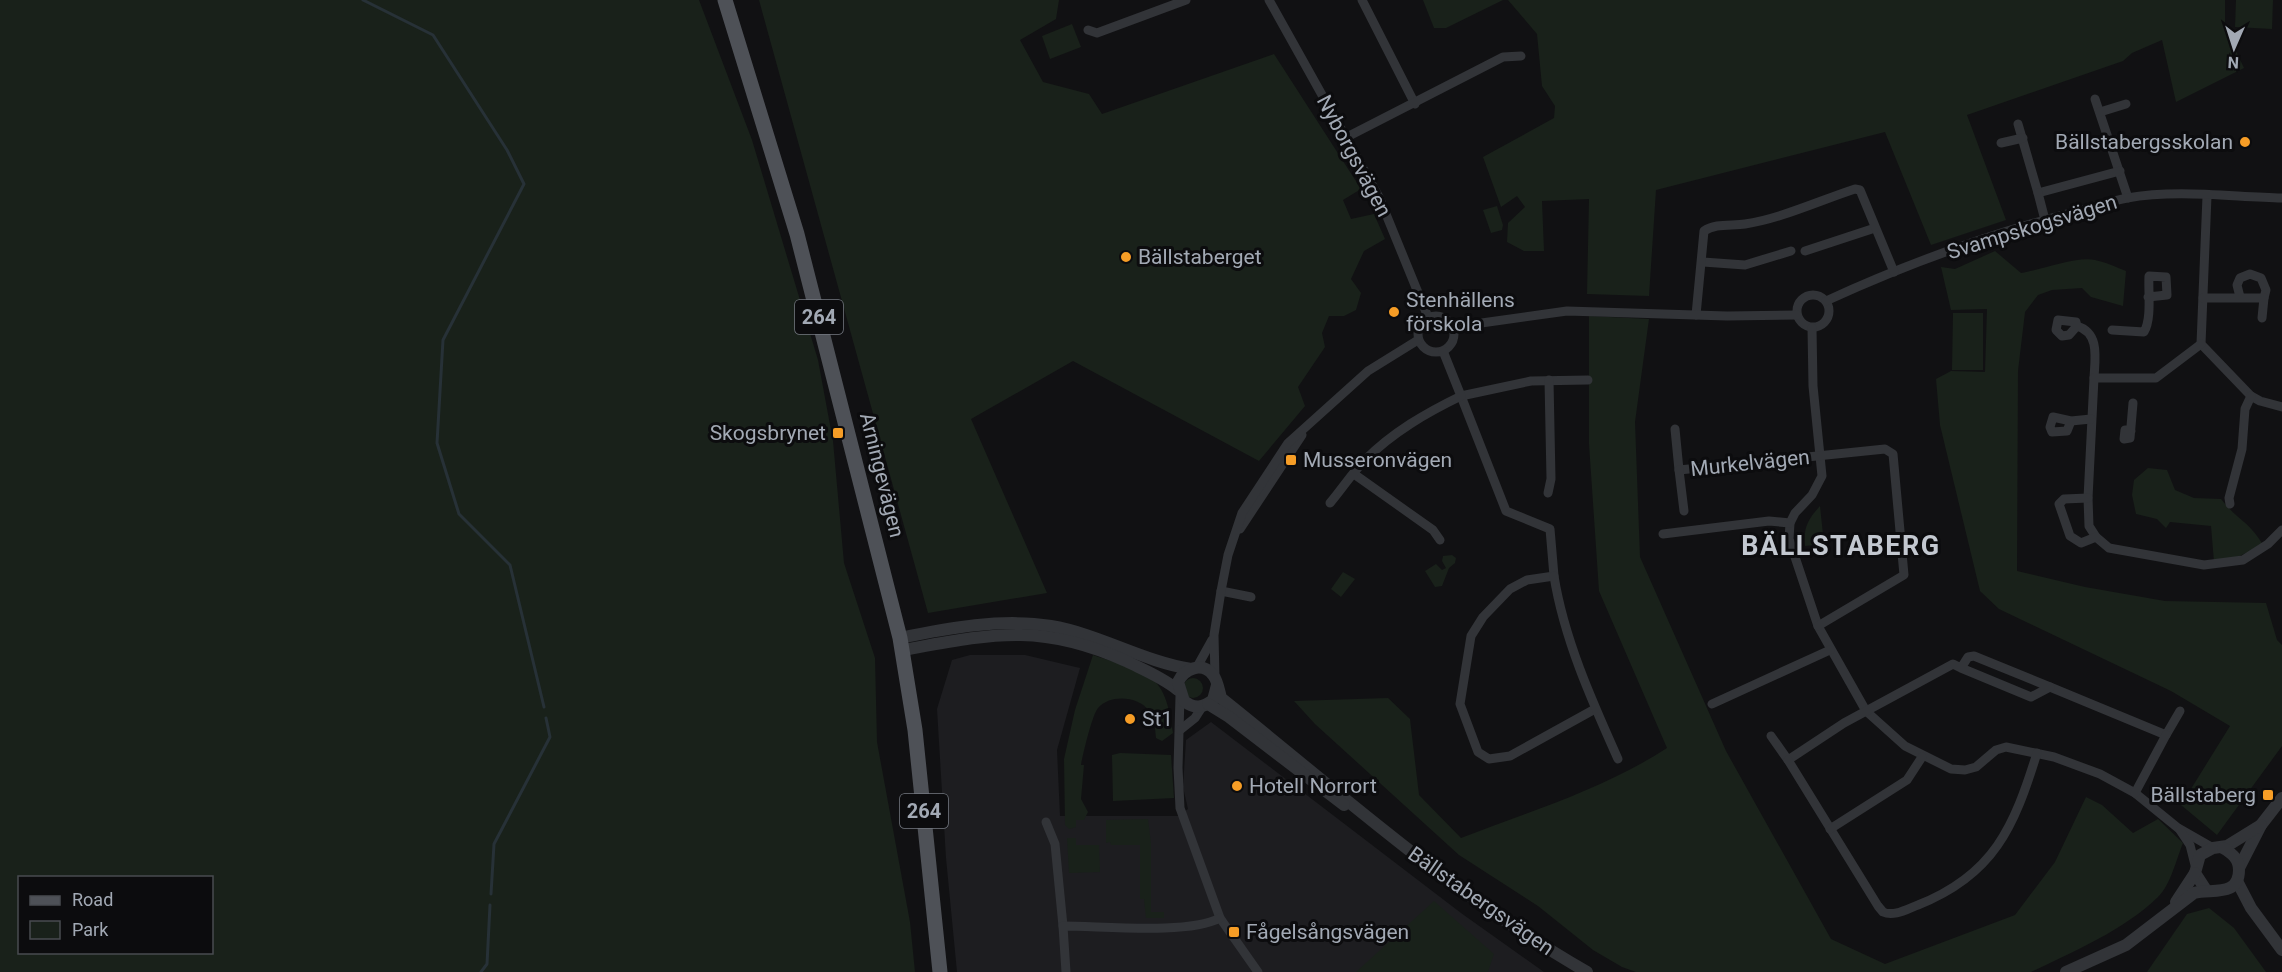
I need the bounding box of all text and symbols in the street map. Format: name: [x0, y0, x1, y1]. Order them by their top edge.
north arrow: [2204, 18, 2264, 78]
text: N: [2227, 53, 2239, 72]
street label: Nyborgsvägen: [1312, 91, 1396, 221]
place label: Bällstabergsskolan: [2055, 130, 2233, 154]
marker: Bällstabergsskolan: [2238, 135, 2252, 149]
street label: Svampskogsvägen: [1944, 190, 2120, 264]
place label: Bällstaberget: [1138, 245, 1262, 269]
marker: Bällstaberget: [1119, 250, 1133, 264]
place label: Stenhällens förskola: [1406, 288, 1515, 336]
road number: 264: [795, 300, 843, 334]
marker: Stenhällens förskola: [1387, 305, 1401, 319]
street label: Arningevägen: [855, 410, 909, 540]
place label: Skogsbrynet: [710, 421, 826, 445]
marker: Skogsbrynet: [831, 426, 845, 440]
street label: Murkelvägen: [1689, 445, 1811, 481]
place label: Musseronvägen: [1303, 448, 1452, 472]
marker: Musseronvägen: [1284, 453, 1298, 467]
district label: BÄLLSTABERG: [1741, 530, 1941, 562]
place label: St1: [1142, 707, 1173, 731]
marker: St1: [1123, 712, 1137, 726]
place label: Hotell Norrort: [1249, 774, 1377, 798]
marker: Hotell Norrort: [1230, 779, 1244, 793]
place label: Bällstaberg: [2151, 783, 2256, 807]
marker: Bällstaberg: [2261, 788, 2275, 802]
road number: 264: [900, 794, 948, 828]
street label: Bällstabergsvägen: [1404, 842, 1558, 960]
legend: [18, 876, 213, 954]
text: Road: [72, 889, 113, 910]
text: Park: [72, 919, 109, 940]
place label: Fågelsångsvägen: [1246, 920, 1409, 944]
marker: Fågelsångsvägen: [1227, 925, 1241, 939]

